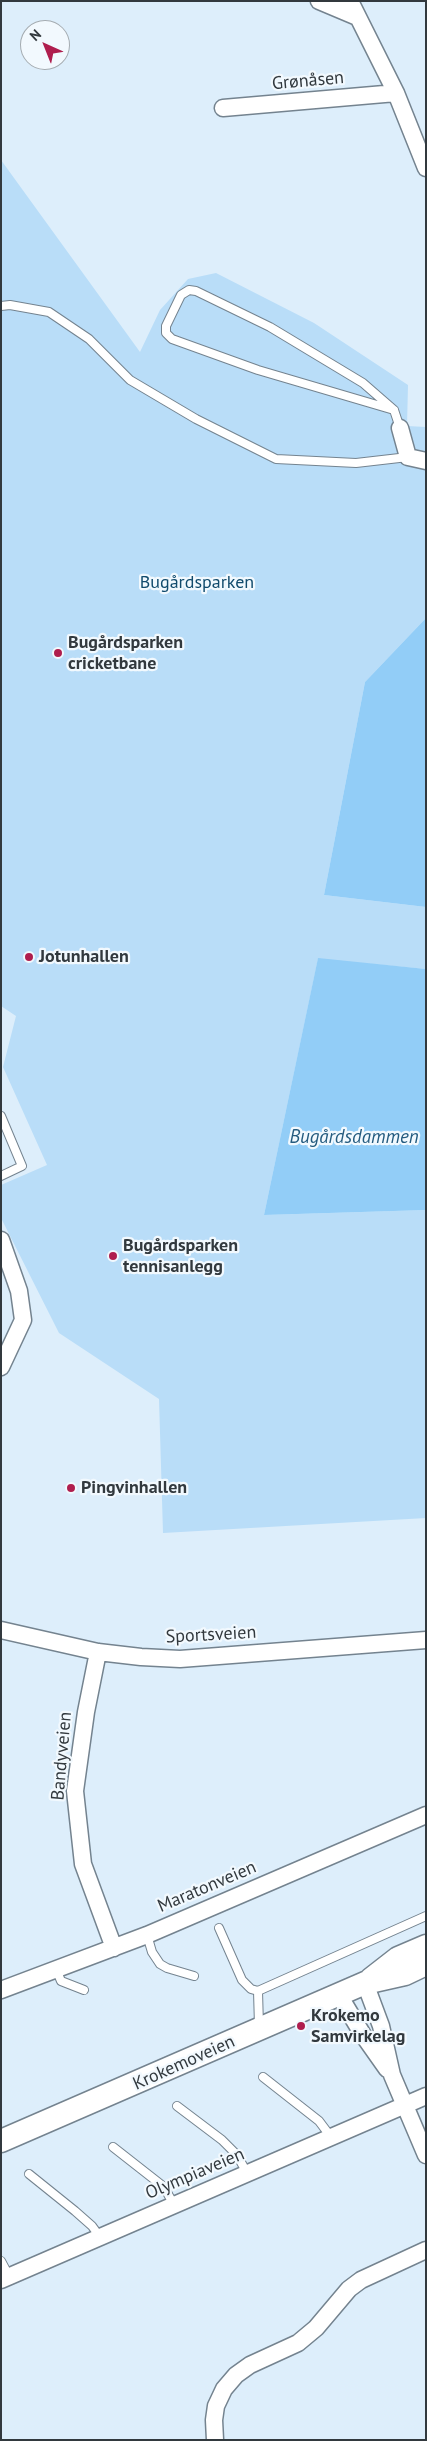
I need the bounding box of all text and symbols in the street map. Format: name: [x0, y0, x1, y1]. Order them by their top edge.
north arrow: [20, 20, 70, 70]
text: N: [26, 25, 45, 45]
street label: Grønåsen: [271, 67, 345, 95]
park label: Bugårdsparken: [140, 572, 254, 594]
place label: Bugårdsparken cricketbane: [68, 632, 183, 674]
marker: Bugårdsparken cricketbane: [52, 647, 64, 659]
place label: Jotunhallen: [39, 946, 129, 968]
marker: Jotunhallen: [23, 951, 35, 963]
water label: Bugårdsdammen: [289, 1127, 419, 1149]
place label: Bugårdsparken tennisanlegg: [123, 1235, 238, 1278]
marker: Bugårdsparken tennisanlegg: [107, 1250, 119, 1262]
place label: Pingvinhallen: [81, 1477, 187, 1499]
marker: Pingvinhallen: [65, 1482, 77, 1494]
street label: Sportsveien: [165, 1622, 257, 1648]
street label: Bandyveien: [47, 1711, 77, 1801]
street label: Maratonveien: [154, 1857, 260, 1917]
place label: Krokemo Samvirkelag: [311, 2005, 405, 2048]
marker: Krokemo Samvirkelag: [295, 2020, 307, 2032]
street label: Krokemoveien: [130, 2031, 238, 2095]
street label: Olympiaveien: [142, 2143, 248, 2205]

